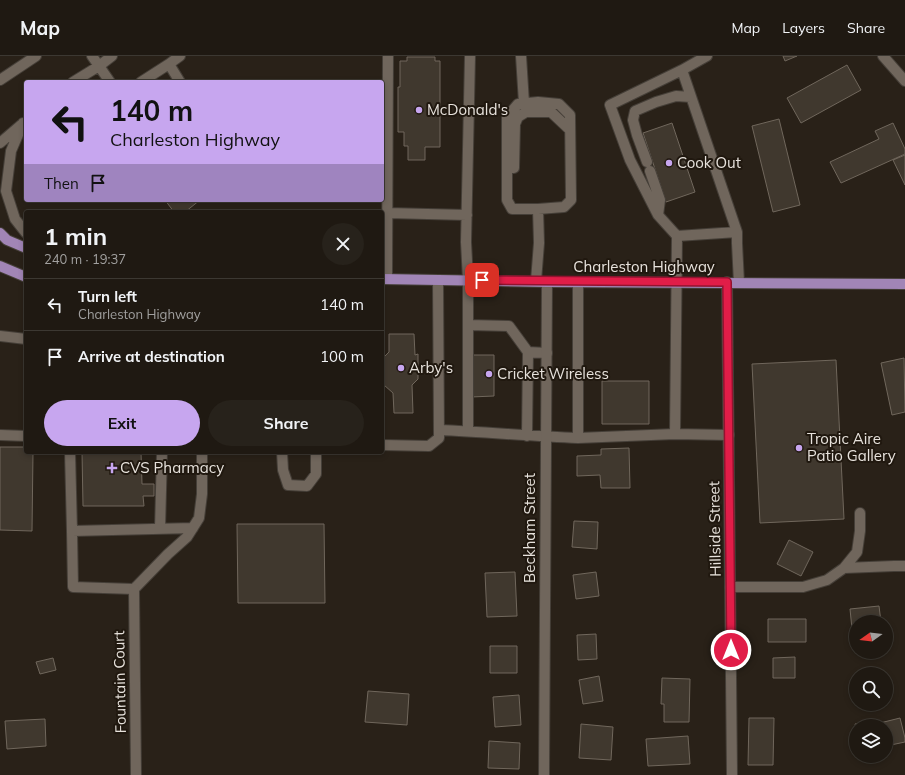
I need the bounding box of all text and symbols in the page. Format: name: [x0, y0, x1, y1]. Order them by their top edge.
text: Map: [20, 16, 60, 40]
text: Map: [731, 19, 760, 37]
text: Layers: [782, 19, 825, 37]
text: Share: [847, 19, 885, 37]
text: 140 m: [110, 93, 193, 128]
icon: left: [44, 96, 96, 148]
place label: McDonald's: [427, 100, 508, 119]
marker: McDonald's: [414, 105, 424, 115]
text: Charleston Highway: [110, 128, 280, 151]
place label: Cook Out: [677, 153, 741, 172]
marker: Cook Out: [664, 158, 674, 168]
icon: arrive: [87, 172, 109, 194]
text: Then: [44, 174, 79, 193]
text: 1 min: [44, 221, 107, 251]
button: close: [322, 223, 364, 265]
text: 240 m · 19:37: [44, 251, 126, 267]
street label: Charleston Highway: [573, 257, 715, 276]
pin: [465, 263, 499, 297]
icon: arrive: [471, 269, 493, 291]
text: Turn left: [78, 287, 137, 306]
icon: left: [44, 294, 66, 316]
text: 140 m: [320, 295, 364, 314]
text: Charleston Highway: [78, 306, 201, 322]
icon: arrive: [44, 346, 66, 368]
text: Arrive at destination: [78, 347, 225, 366]
text: 100 m: [320, 347, 364, 366]
place label: Arby's: [409, 358, 453, 377]
marker: Arby's: [396, 363, 406, 373]
place label: Cricket Wireless: [497, 364, 609, 383]
marker: Cricket Wireless: [484, 369, 494, 379]
button: Exit: [44, 400, 200, 446]
button: Share: [208, 400, 364, 446]
place label: Tropic Aire Patio Gallery: [807, 429, 896, 465]
marker: Tropic Aire Patio Gallery: [794, 443, 804, 453]
place label: CVS Pharmacy: [120, 458, 224, 477]
marker: CVS Pharmacy: [107, 463, 117, 473]
street label: Beckham Street: [520, 473, 539, 583]
street label: Hillside Street: [704, 481, 725, 577]
north arrow: [849, 615, 893, 659]
map controls: [849, 615, 893, 763]
position arrow: [710, 629, 752, 671]
street label: Fountain Court: [109, 630, 130, 734]
button: search: [849, 667, 893, 711]
button: layers: [849, 719, 893, 763]

